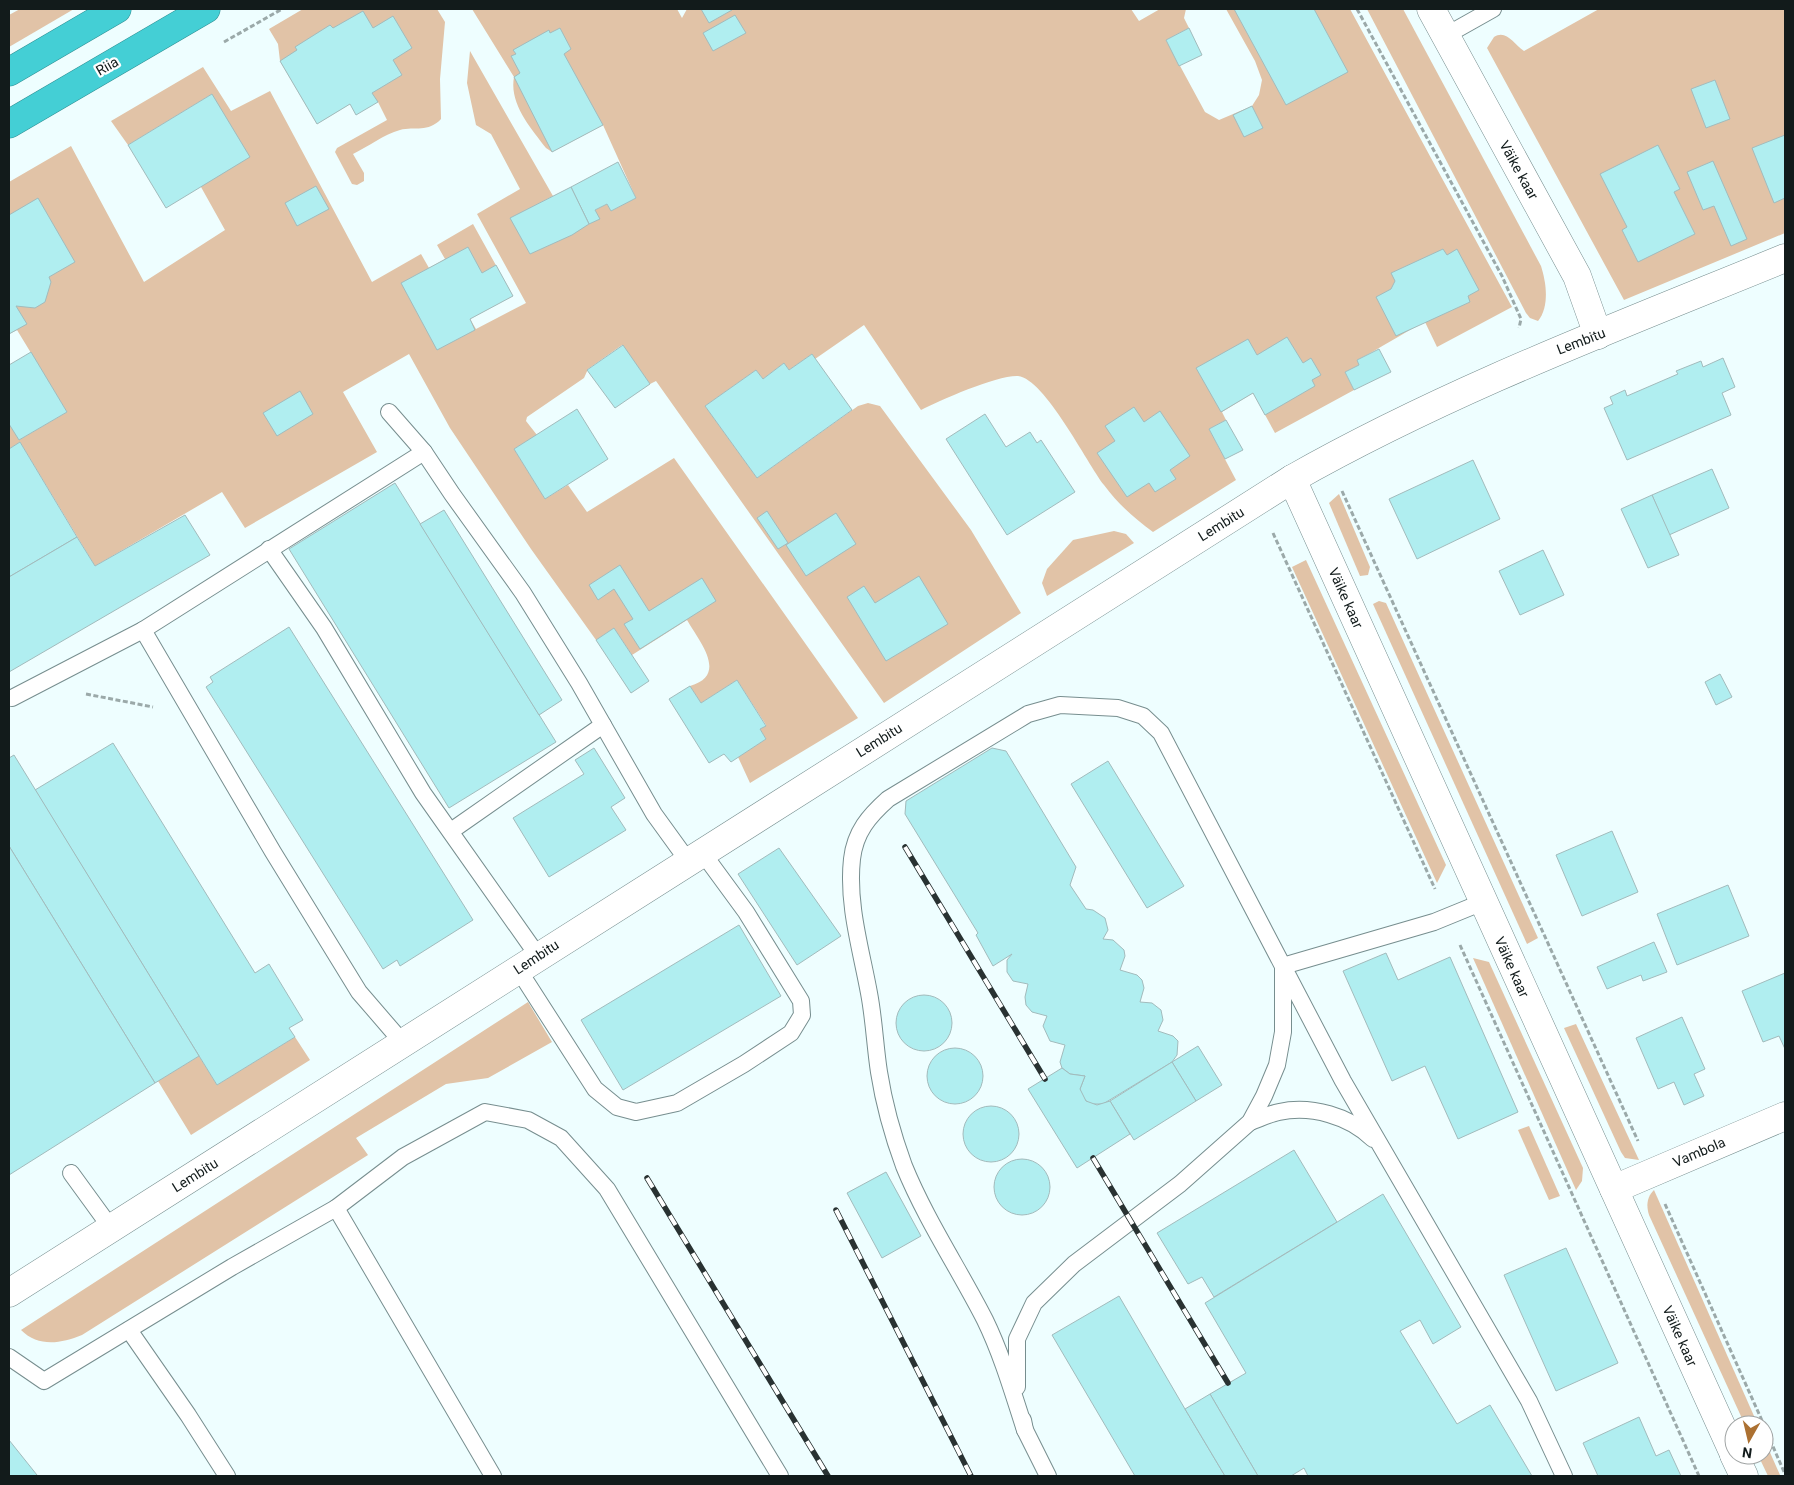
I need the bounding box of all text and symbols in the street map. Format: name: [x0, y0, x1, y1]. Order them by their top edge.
street label: Riia: [93, 53, 121, 79]
street label: Väike kaar: [1496, 138, 1542, 202]
street label: Lembitu: [1554, 324, 1608, 358]
street label: Lembitu: [1195, 504, 1247, 544]
street label: Väike kaar: [1326, 565, 1367, 631]
street label: Lembitu: [853, 720, 905, 760]
street label: Väike kaar: [1492, 934, 1533, 1000]
street label: Lembitu: [510, 936, 562, 978]
street label: Vambola: [1670, 1134, 1728, 1170]
street label: Lembitu: [169, 1155, 221, 1195]
street label: Väike kaar: [1660, 1303, 1701, 1369]
north arrow: [1724, 1415, 1774, 1465]
text: N: [1741, 1444, 1753, 1461]

